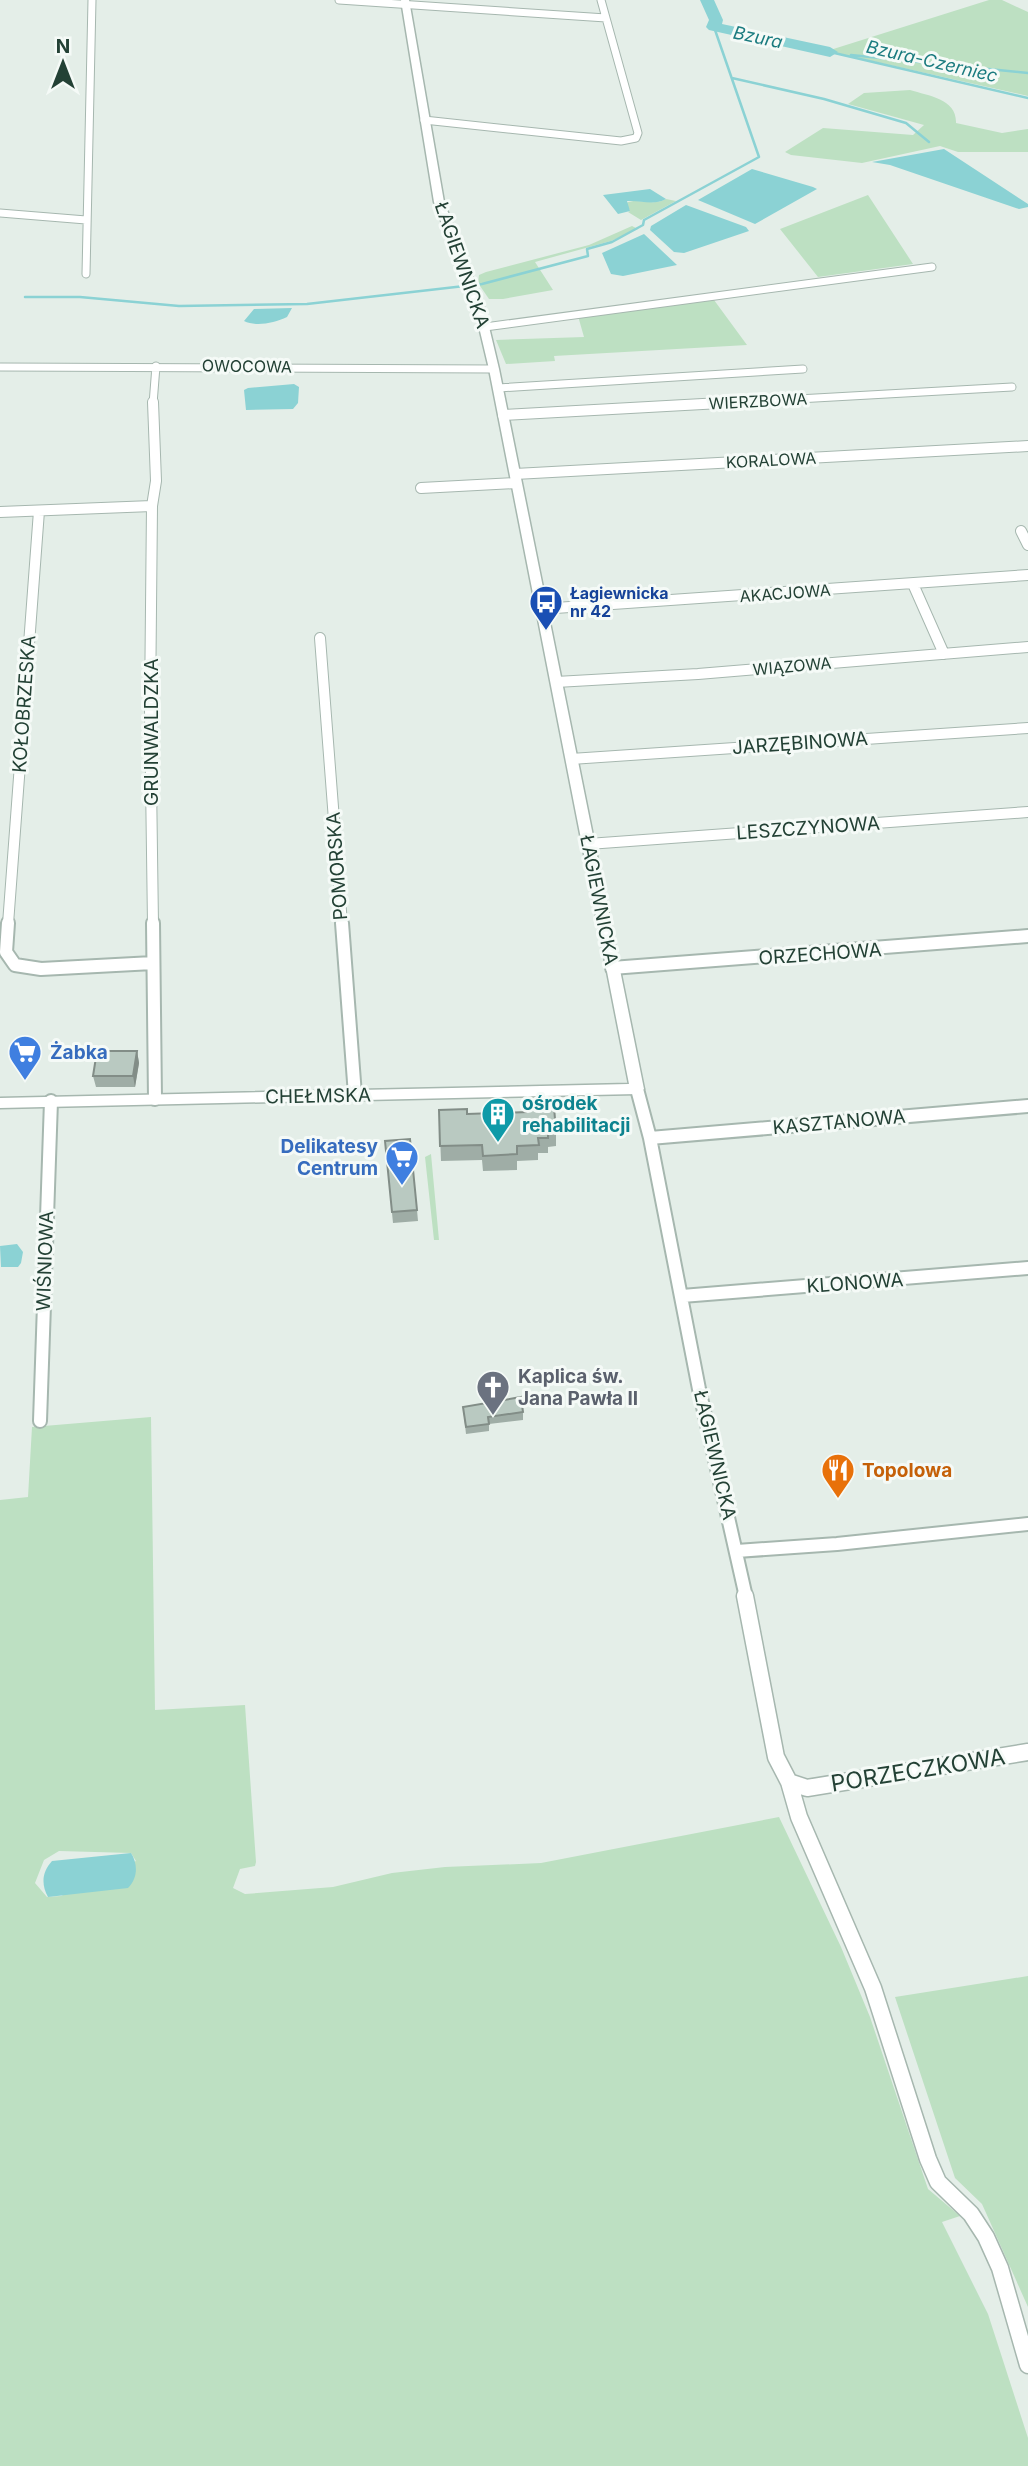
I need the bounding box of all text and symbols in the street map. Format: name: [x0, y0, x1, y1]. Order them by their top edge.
water label: Bzura: [731, 22, 785, 52]
north arrow: [28, 28, 98, 98]
text: N: [56, 35, 70, 58]
water label: Bzura-Czerniec: [864, 36, 1000, 86]
street label: ŁAGIEWNICKA: [430, 199, 494, 331]
street label: OWOCOWA: [202, 355, 292, 377]
street label: WIERZBOWA: [708, 388, 808, 414]
street label: KORALOWA: [725, 448, 817, 472]
street label: AKACJOWA: [739, 580, 831, 606]
bus stop icon: Łagiewnicka nr 42: [527, 583, 565, 632]
place label: Łagiewnicka nr 42: [570, 583, 669, 621]
street label: KOŁOBRZESKA: [8, 634, 40, 774]
street label: WIĄZOWA: [752, 653, 832, 679]
street label: GRUNWALDZKA: [140, 658, 163, 806]
street label: JARZĘBINOWA: [731, 727, 869, 759]
street label: POMORSKA: [322, 811, 352, 921]
street label: LESZCZYNOWA: [735, 812, 881, 844]
street label: ŁAGIEWNICKA: [575, 833, 623, 967]
street label: ORZECHOWA: [758, 938, 882, 970]
supermarket icon: Żabka: [6, 1033, 44, 1082]
place label: Żabka: [50, 1041, 108, 1064]
street label: CHEŁMSKA: [265, 1084, 371, 1108]
place label: ośrodek rehabilitacji: [522, 1092, 630, 1137]
building icon: ośrodek rehabilitacji: [479, 1095, 517, 1144]
street label: KASZTANOWA: [772, 1105, 906, 1139]
place label: Delikatesy Centrum: [280, 1135, 379, 1180]
supermarket icon: Delikatesy Centrum: [383, 1138, 421, 1187]
street label: WIŚNIOWA: [32, 1210, 58, 1312]
street label: KLONOWA: [806, 1268, 904, 1298]
place label: Kaplica św. Jana Pawła II: [518, 1365, 638, 1410]
church icon: Kaplica św. Jana Pawła II: [474, 1368, 512, 1417]
street label: ŁAGIEWNICKA: [689, 1388, 741, 1522]
restaurant icon: Topolowa: [819, 1451, 857, 1500]
place label: Topolowa: [862, 1459, 952, 1482]
street label: PORZECZKOWA: [829, 1742, 1007, 1798]

